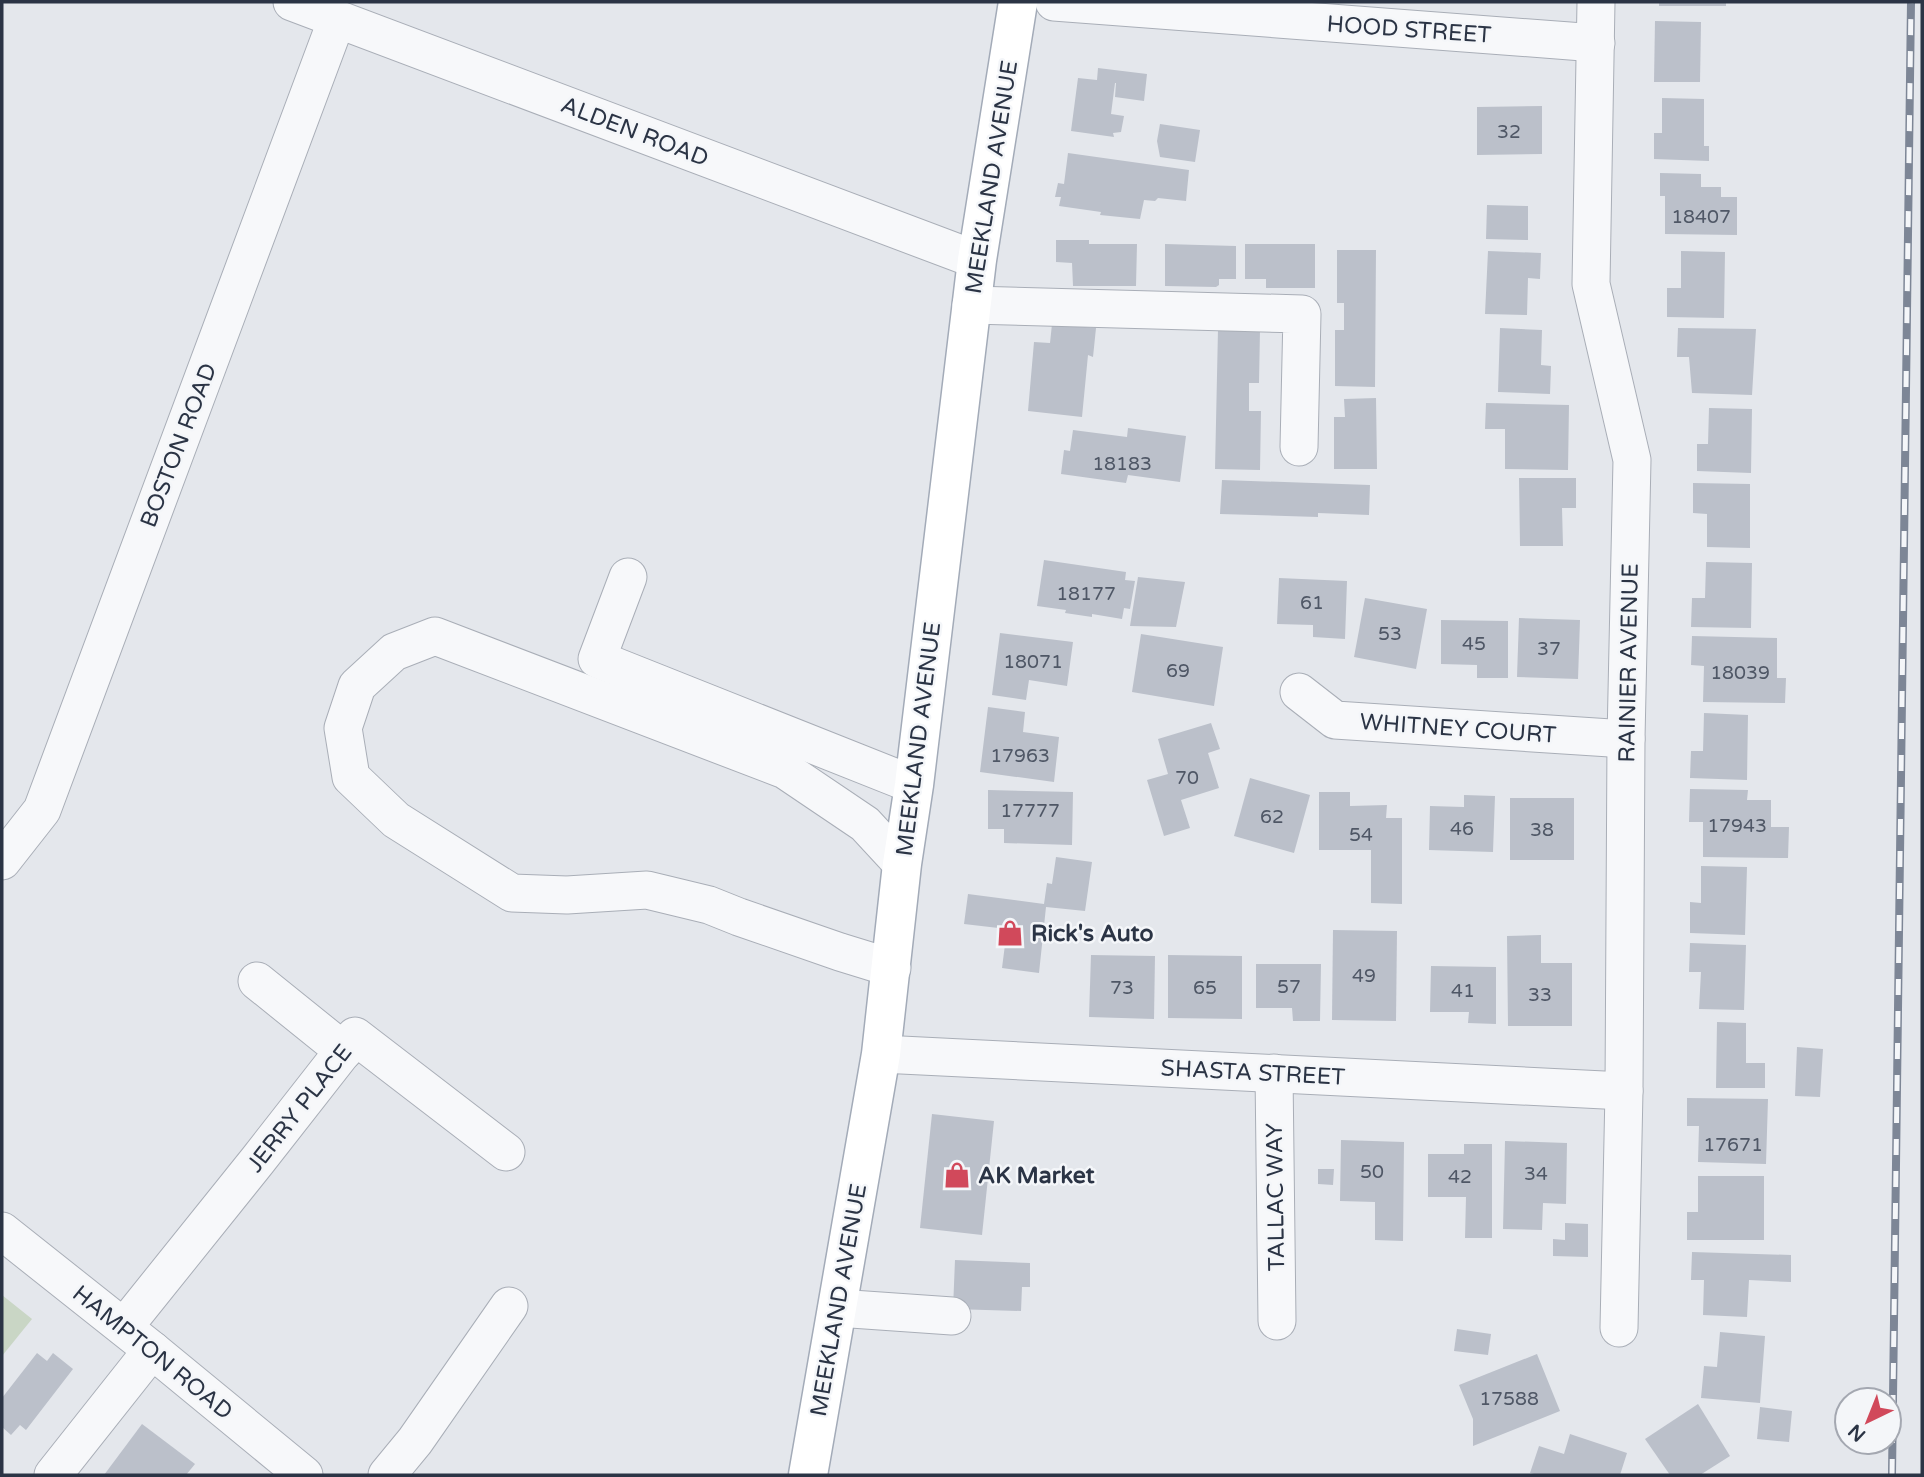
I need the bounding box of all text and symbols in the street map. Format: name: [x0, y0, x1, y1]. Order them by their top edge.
street label: HOOD STREET: [1326, 10, 1492, 50]
street label: MEEKLAND AVENUE: [960, 58, 1024, 296]
street label: ALDEN ROAD: [557, 91, 712, 173]
house number: 32: [1497, 121, 1521, 143]
house number: 18407: [1671, 206, 1731, 228]
street label: BOSTON ROAD: [135, 359, 223, 531]
house number: 18183: [1092, 453, 1152, 475]
street label: RAINIER AVENUE: [1613, 563, 1645, 763]
house number: 18177: [1056, 583, 1116, 605]
house number: 61: [1300, 592, 1324, 614]
street label: MEEKLAND AVENUE: [891, 620, 947, 858]
house number: 53: [1378, 623, 1402, 645]
house number: 45: [1462, 633, 1486, 655]
house number: 37: [1537, 638, 1561, 660]
house number: 18071: [1003, 651, 1063, 673]
house number: 69: [1166, 660, 1190, 682]
house number: 18039: [1710, 662, 1770, 684]
street label: WHITNEY COURT: [1359, 708, 1557, 750]
house number: 17963: [990, 745, 1050, 767]
house number: 70: [1175, 767, 1199, 789]
house number: 17777: [1000, 800, 1060, 822]
house number: 62: [1260, 806, 1284, 828]
house number: 17943: [1707, 815, 1767, 837]
house number: 46: [1450, 818, 1474, 840]
house number: 38: [1530, 819, 1554, 841]
house number: 54: [1349, 824, 1373, 846]
shop icon: Rick's Auto: [995, 918, 1025, 948]
place label: Rick's Auto: [1031, 920, 1153, 948]
house number: 49: [1352, 965, 1376, 987]
house number: 57: [1277, 976, 1301, 998]
house number: 73: [1110, 977, 1134, 999]
house number: 65: [1193, 977, 1217, 999]
house number: 41: [1451, 980, 1475, 1002]
house number: 33: [1528, 984, 1552, 1006]
street label: JERRY PLACE: [241, 1039, 358, 1178]
street label: SHASTA STREET: [1160, 1054, 1346, 1092]
street label: TALLAC WAY: [1261, 1122, 1291, 1271]
house number: 17671: [1703, 1134, 1763, 1156]
shop icon: AK Market: [942, 1160, 972, 1190]
house number: 50: [1360, 1161, 1384, 1183]
place label: AK Market: [978, 1162, 1095, 1190]
house number: 34: [1524, 1163, 1548, 1185]
house number: 42: [1448, 1166, 1472, 1188]
street label: MEEKLAND AVENUE: [805, 1182, 873, 1419]
street label: HAMPTON ROAD: [67, 1280, 238, 1426]
north arrow: [1833, 1386, 1903, 1456]
house number: 17588: [1479, 1388, 1539, 1410]
text: N: [1844, 1419, 1870, 1446]

